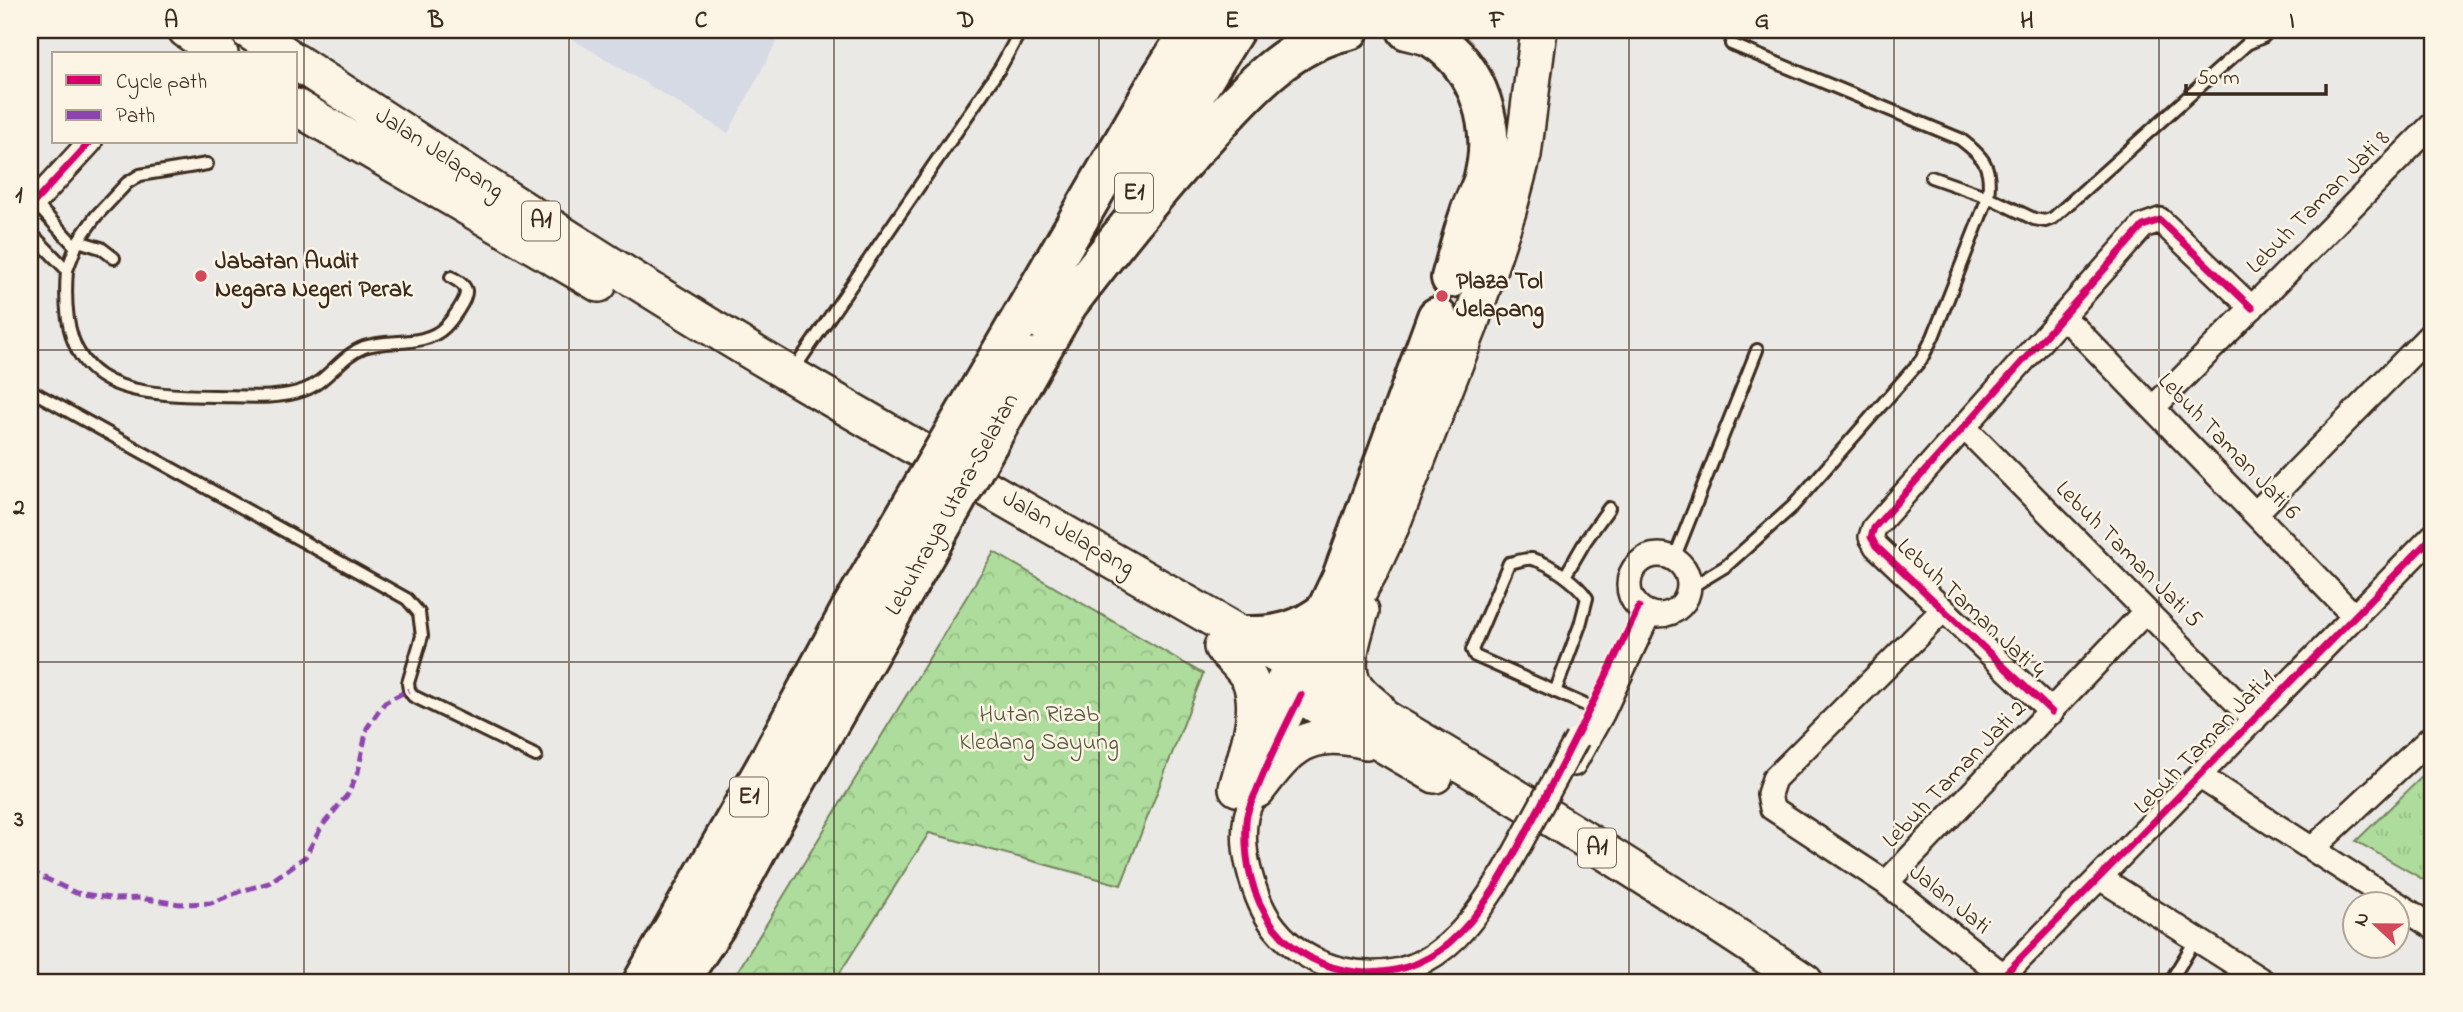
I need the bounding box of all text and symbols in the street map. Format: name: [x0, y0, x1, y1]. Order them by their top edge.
text: A: [164, 5, 178, 38]
text: B: [427, 5, 444, 38]
text: C: [695, 5, 708, 38]
text: D: [957, 5, 974, 38]
text: E: [1225, 5, 1239, 38]
text: F: [1489, 5, 1505, 38]
text: G: [1755, 5, 1769, 38]
text: H: [2020, 5, 2034, 38]
text: I: [2289, 5, 2295, 38]
legend: [52, 52, 298, 144]
scale bar: [2186, 52, 2326, 96]
text: 50 m: [2197, 64, 2240, 94]
text: Cycle path: [116, 68, 207, 100]
street label: Jalan Jelapang: [368, 99, 510, 209]
text: Path: [116, 102, 155, 132]
street label: Lebuh Taman Jati 8: [2239, 123, 2399, 283]
road number: E1: [1115, 174, 1153, 212]
text: 1: [15, 180, 23, 213]
road number: A1: [522, 202, 560, 241]
place label: Jabatan Audit Negara Negeri Perak: [215, 245, 413, 309]
place label: Plaza Tol Jelapang: [1456, 265, 1544, 329]
marker: Jabatan Audit Negara Negeri Perak: [193, 268, 209, 284]
marker: Plaza Tol Jelapang: [1434, 288, 1450, 304]
street label: Lebuh Taman Jati 6: [2148, 365, 2308, 529]
street label: Lebuhraya Utara–Selatan: [877, 387, 1030, 623]
street label: Lebuh Taman Jati 5: [2046, 473, 2210, 637]
street label: Jalan Jelapang: [995, 482, 1141, 586]
text: 2: [12, 492, 25, 525]
street label: Lebuh Taman Jati 4: [1888, 531, 2052, 687]
street label: Lebuh Taman Jati 1: [2126, 662, 2284, 824]
street label: Lebuh Taman Jati 2: [1875, 693, 2035, 857]
park label: Hutan Rizab Kledang Sayung: [959, 698, 1119, 762]
road number: E1: [730, 778, 768, 817]
text: 3: [13, 804, 24, 837]
road number: A1: [1578, 828, 1616, 868]
street label: Jalan Jati: [1900, 856, 1998, 944]
north arrow: [2340, 890, 2410, 960]
text: N: [2348, 908, 2378, 931]

